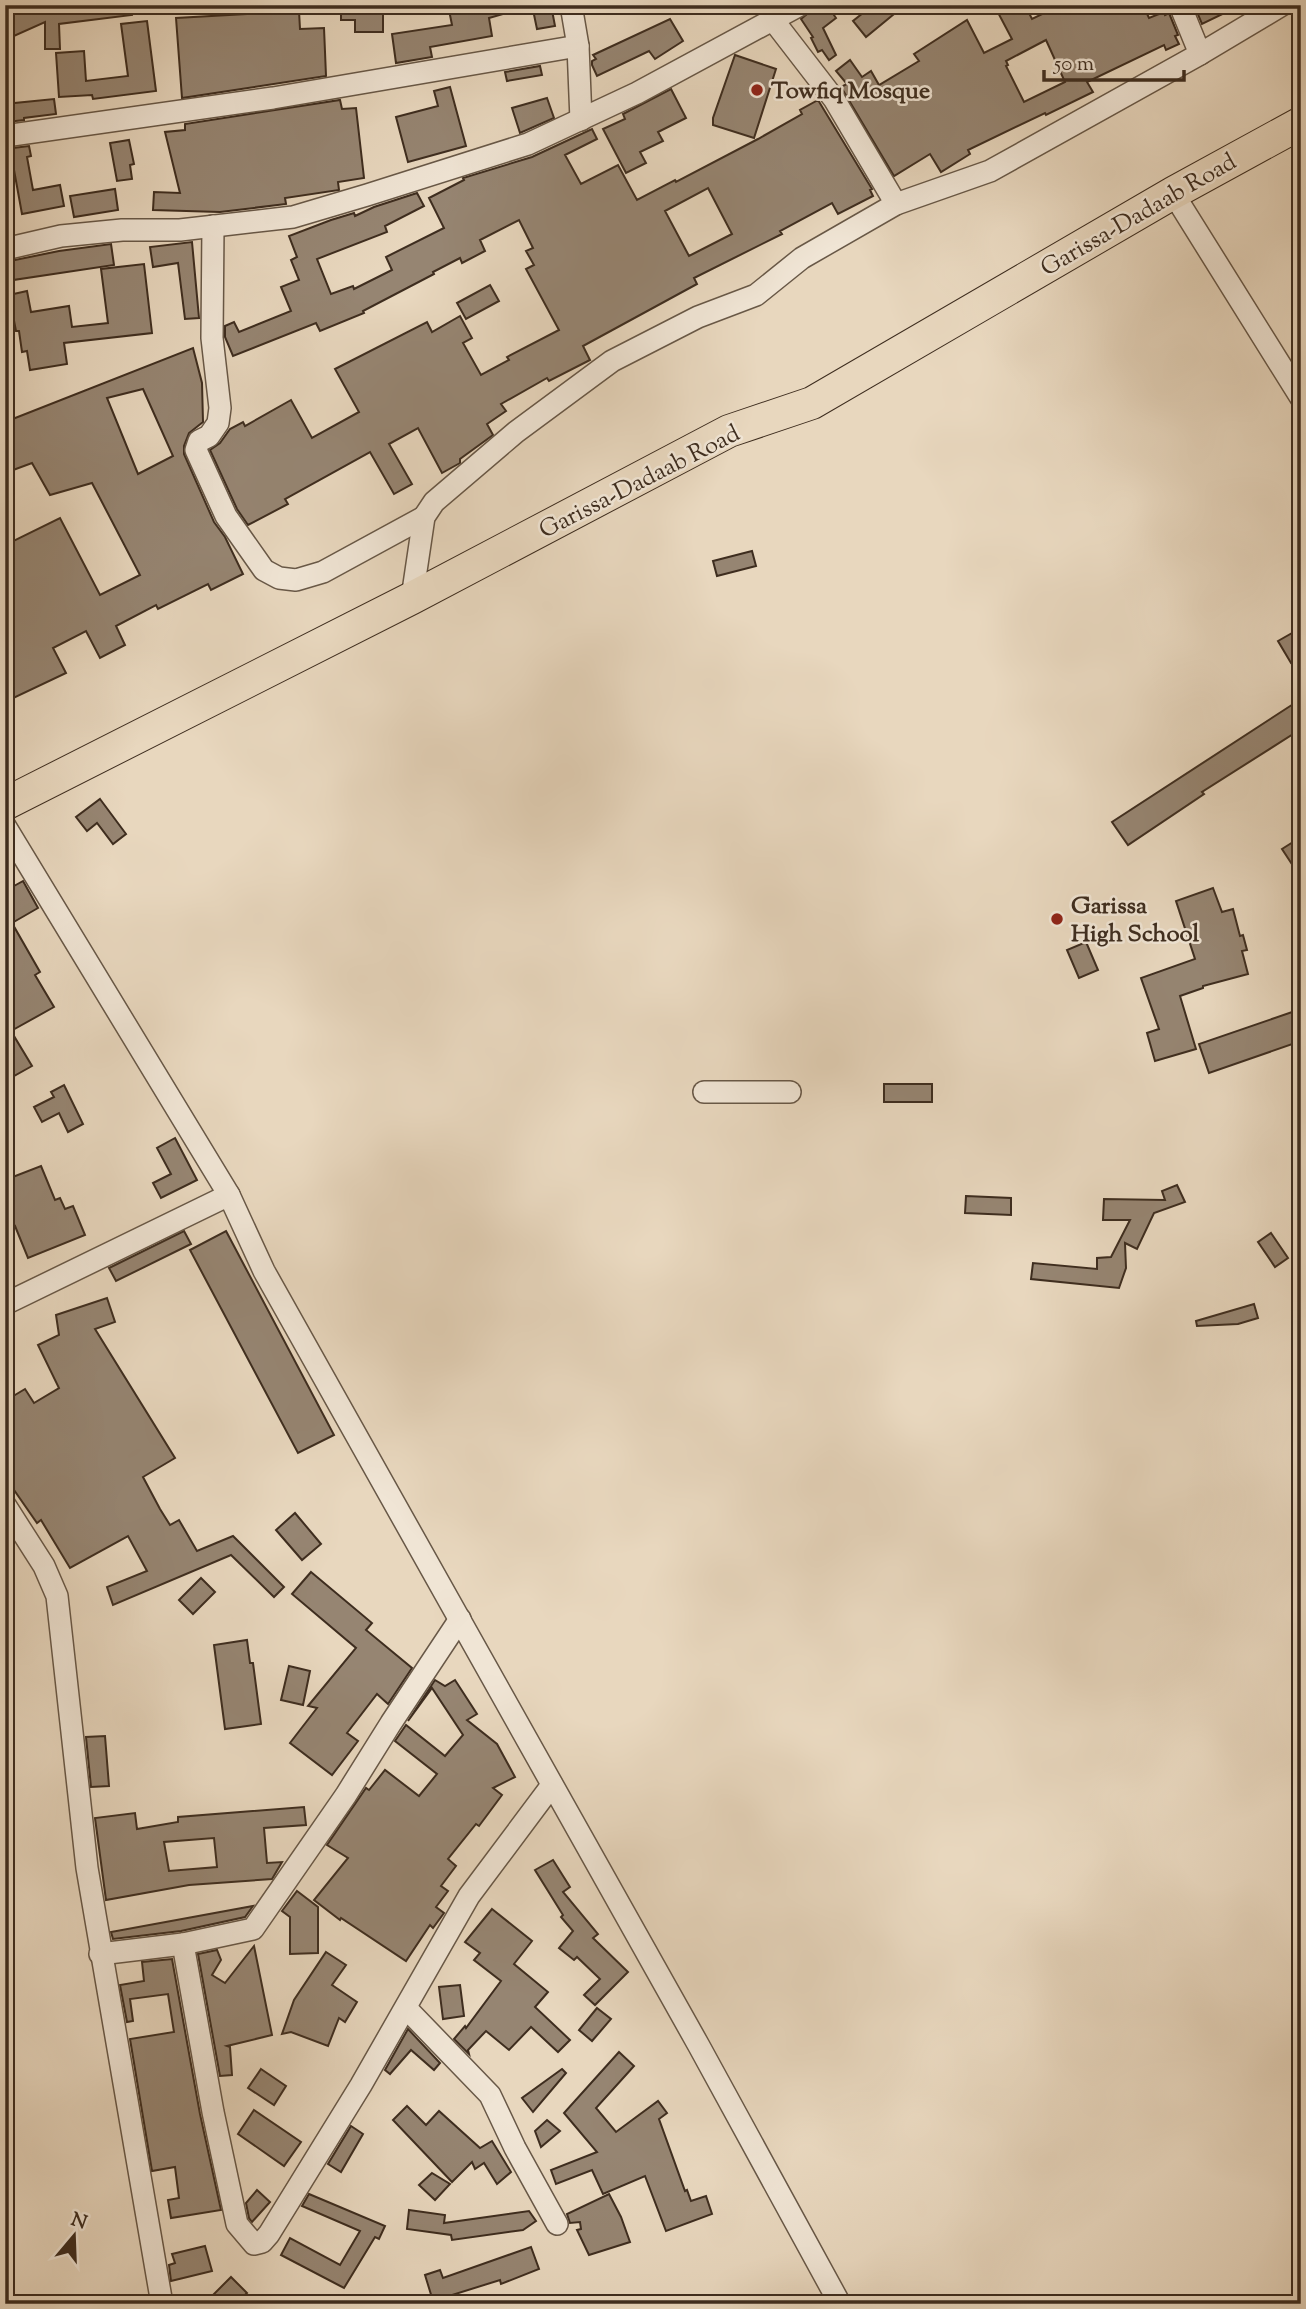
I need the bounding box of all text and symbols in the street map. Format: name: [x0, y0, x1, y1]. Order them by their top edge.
scale bar: [1044, 38, 1184, 82]
text: 50 m: [1053, 50, 1094, 80]
place label: Towfiq Mosque: [771, 75, 930, 109]
marker: Towfiq Mosque: [749, 82, 765, 98]
street label: Garissa-Dadaab Road: [1035, 145, 1244, 286]
street label: Garissa-Dadaab Road: [534, 417, 747, 548]
place label: Garissa High School: [1071, 890, 1200, 952]
marker: Garissa High School: [1049, 911, 1065, 927]
north arrow: [38, 2200, 108, 2270]
text: N: [67, 2207, 90, 2238]

